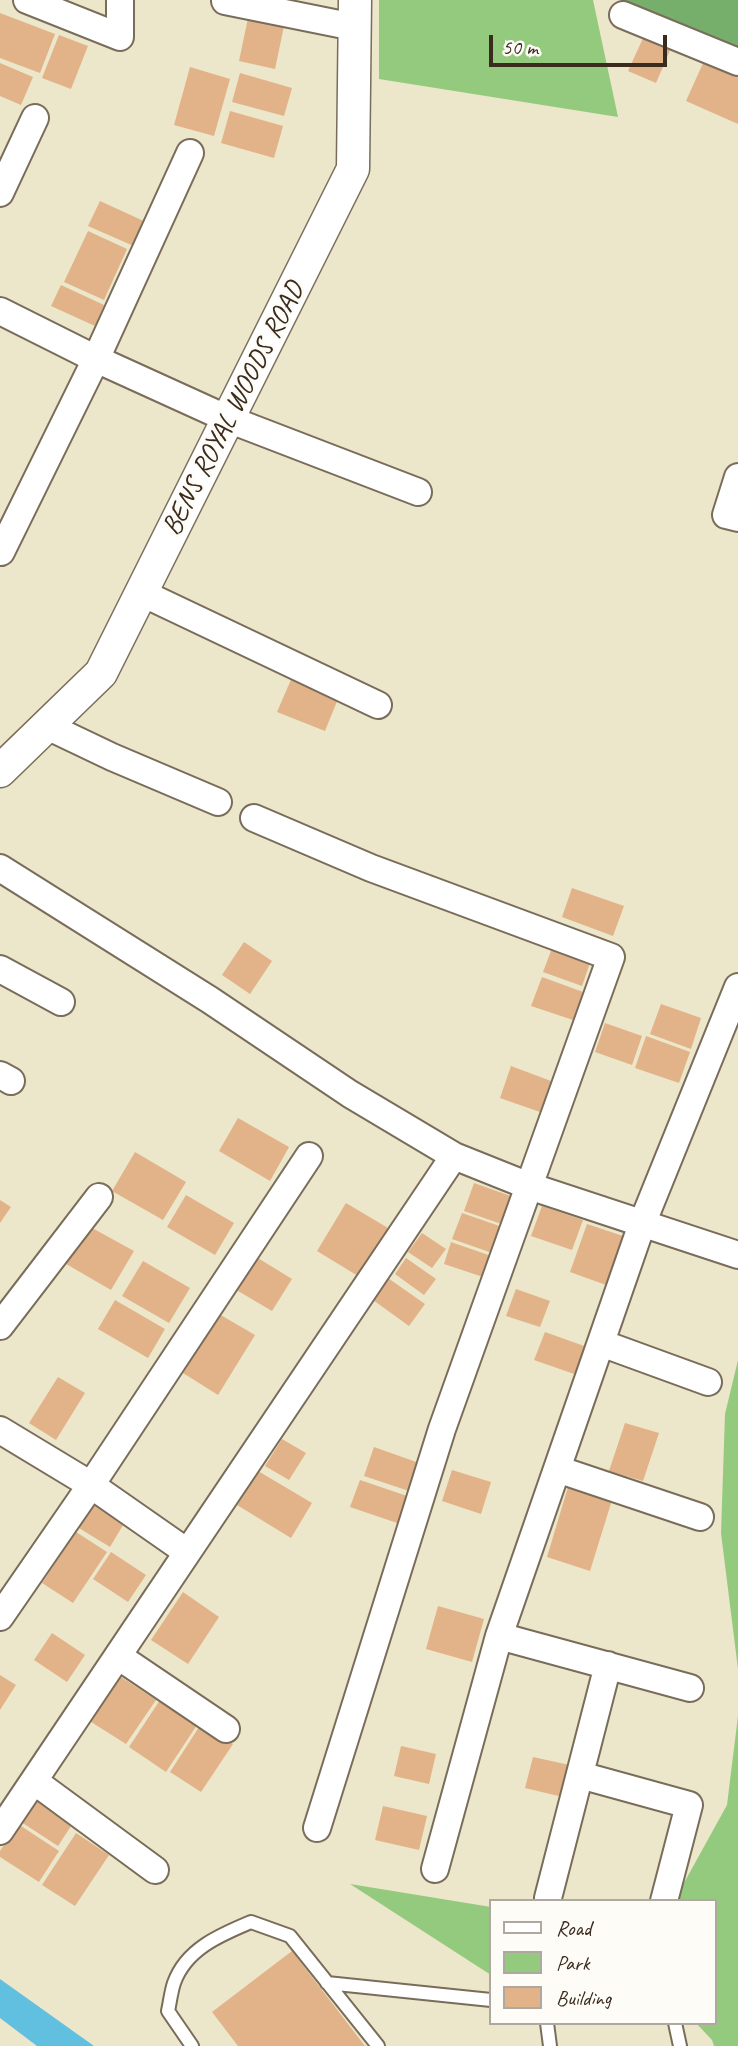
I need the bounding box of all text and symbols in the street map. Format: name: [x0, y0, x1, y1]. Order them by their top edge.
scale bar: [493, 21, 672, 65]
text: 50 m: [502, 34, 538, 60]
street label: BENS ROYAL WOODS ROAD: [155, 277, 313, 541]
legend: [490, 1899, 717, 2025]
text: Road: [556, 1915, 591, 1941]
text: Park: [556, 1950, 589, 1976]
text: Building: [556, 1985, 611, 2011]

